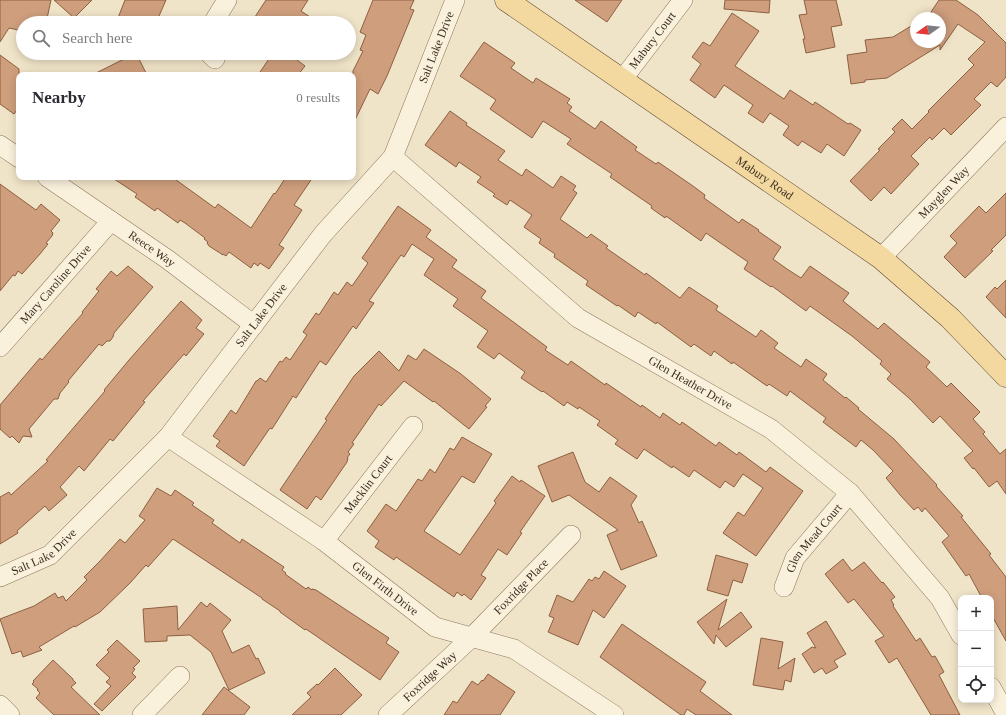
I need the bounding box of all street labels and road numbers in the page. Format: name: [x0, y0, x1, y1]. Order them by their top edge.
street label: Mabury Court: [626, 8, 679, 72]
street label: Salt Lake Drive: [416, 9, 457, 85]
street label: Mabury Road: [733, 153, 796, 203]
street label: Mayglen Way: [916, 163, 972, 221]
street label: Reece Way: [126, 228, 178, 270]
street label: Mary Caroline Drive: [17, 242, 94, 326]
street label: Salt Lake Drive: [233, 281, 290, 349]
street label: Glen Heather Drive: [646, 353, 735, 412]
street label: Macklin Court: [341, 451, 396, 516]
street label: Glen Mead Court: [783, 500, 845, 575]
street label: Salt Lake Drive: [9, 526, 79, 578]
street label: Foxridge Place: [491, 556, 551, 617]
street label: Glen Firth Drive: [349, 558, 421, 619]
street label: Foxridge Way: [400, 648, 459, 704]

